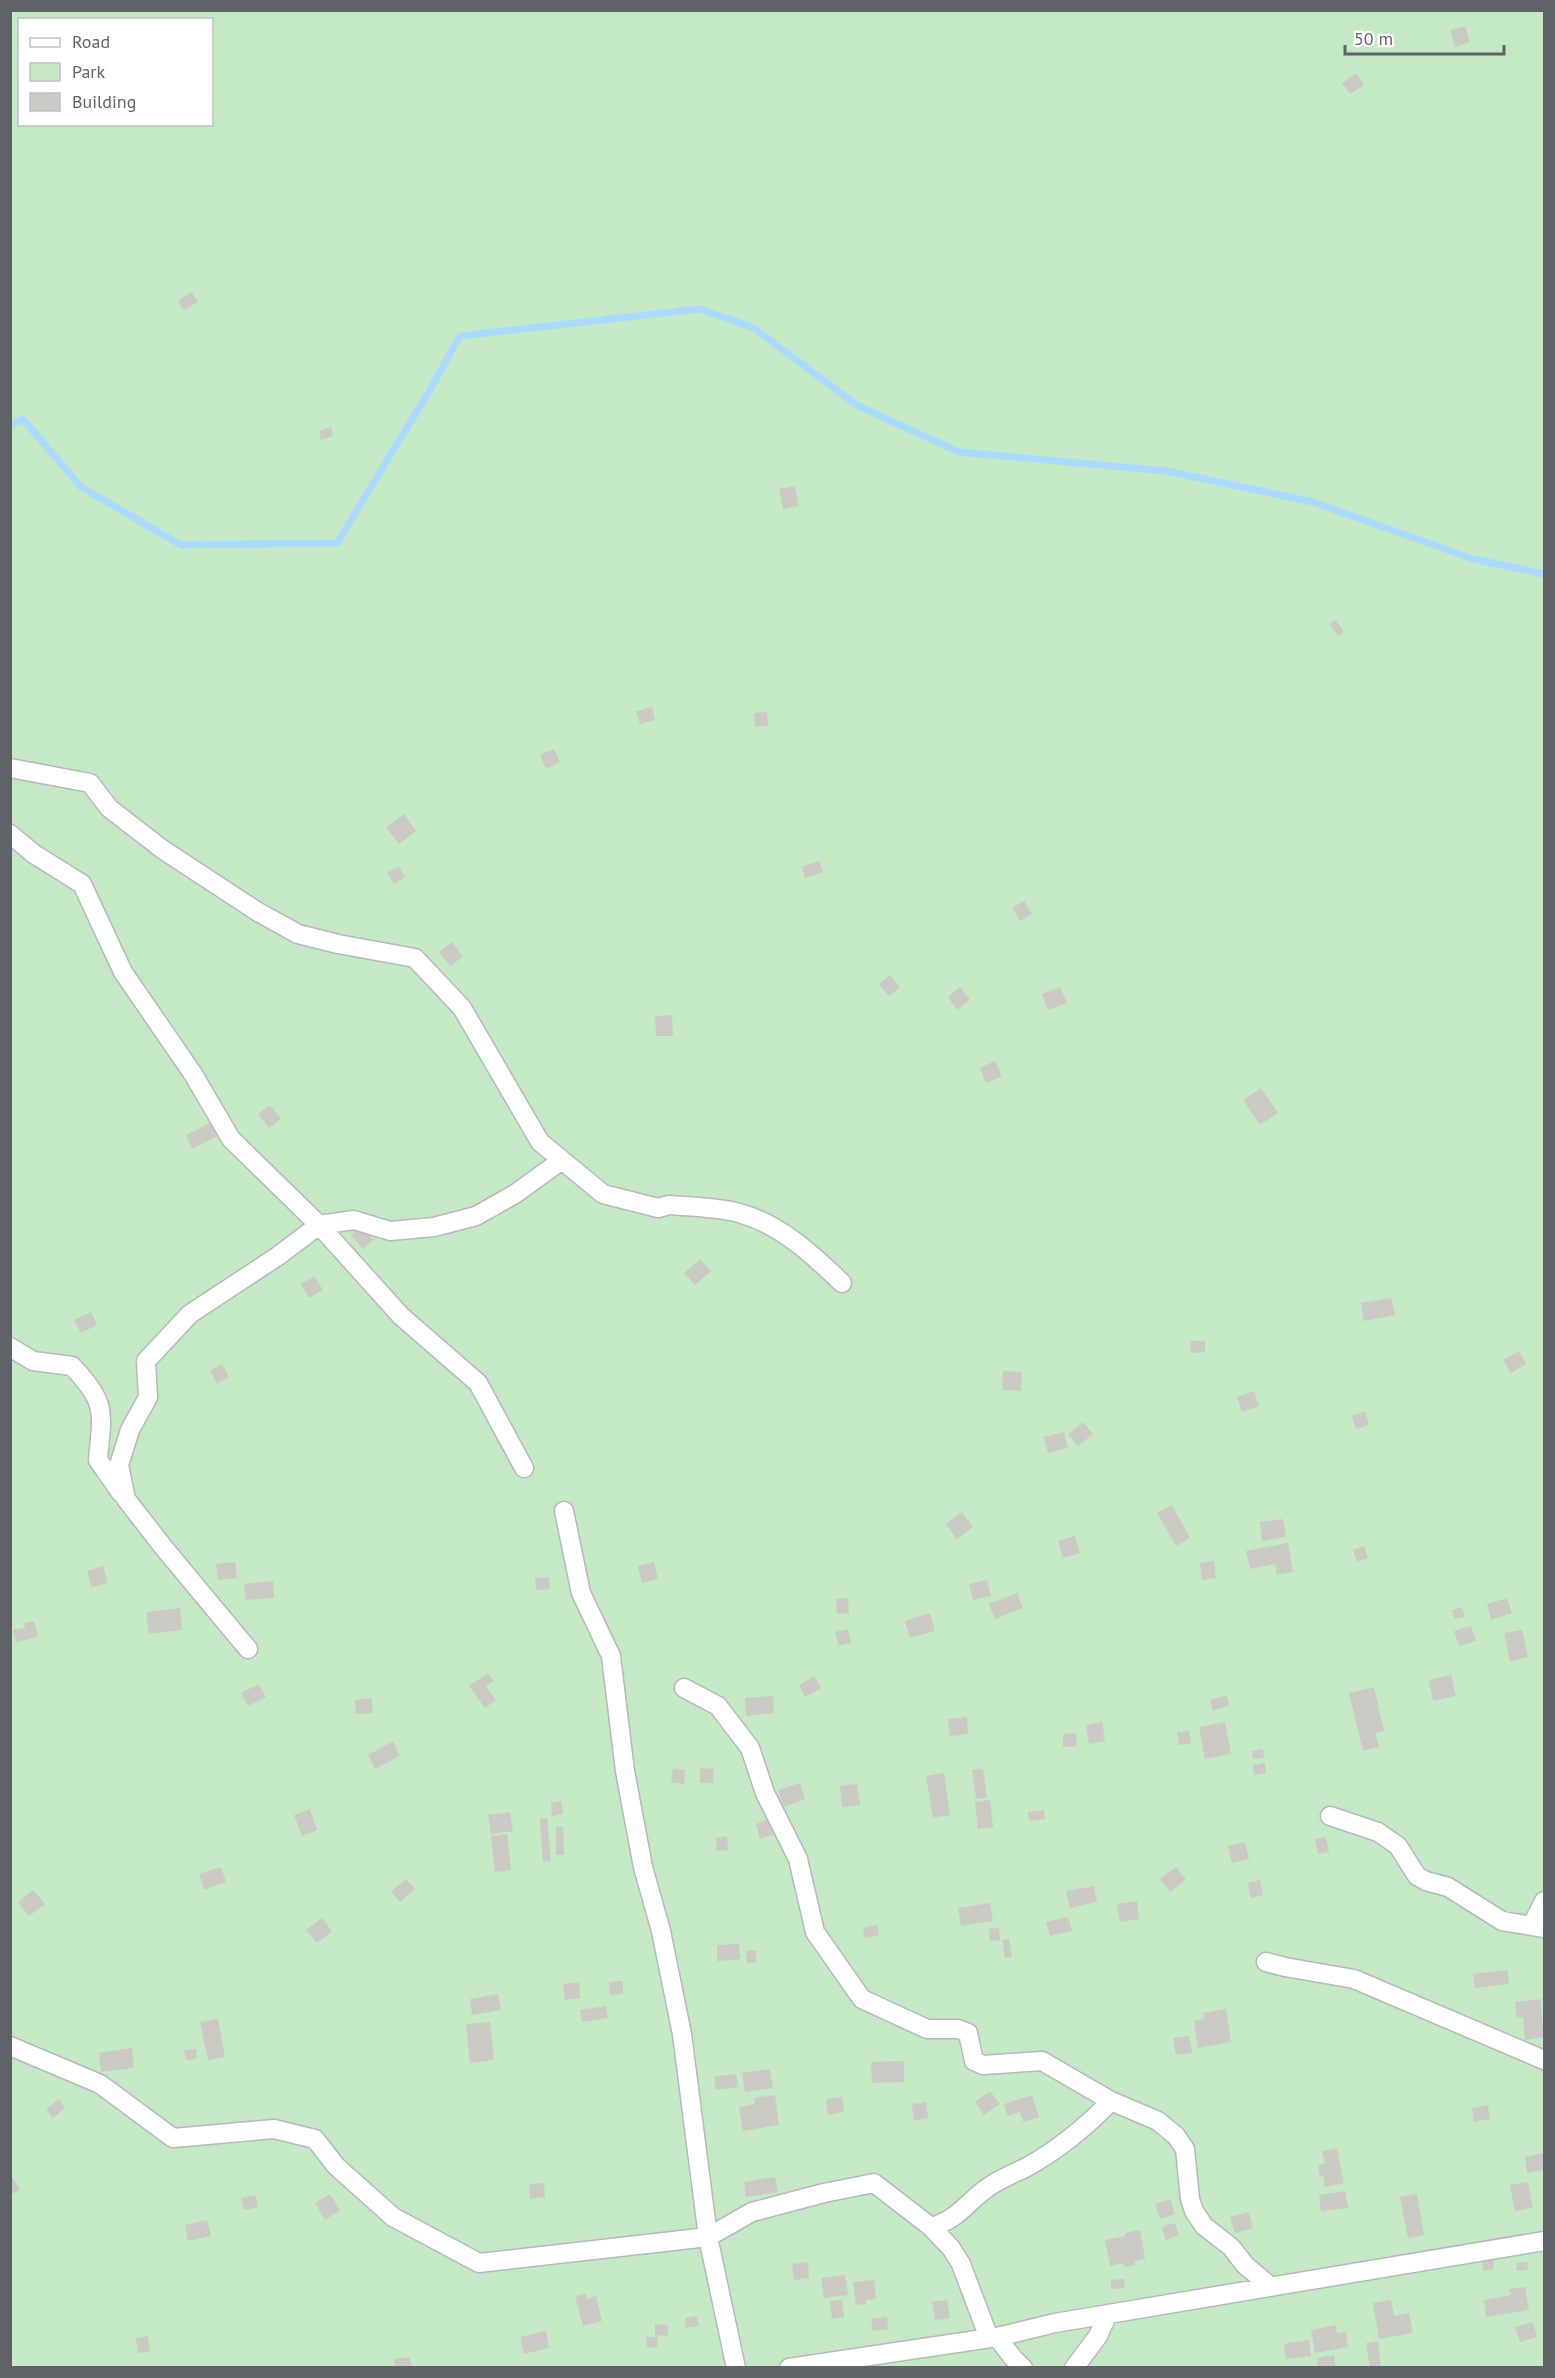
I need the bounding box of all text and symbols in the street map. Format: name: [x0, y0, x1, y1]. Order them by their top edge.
legend: [18, 18, 213, 126]
scale bar: [1345, 18, 1504, 56]
text: 50 m: [1354, 27, 1393, 50]
text: Road: [72, 30, 110, 53]
text: Park: [72, 60, 105, 83]
text: Building: [72, 90, 136, 113]

